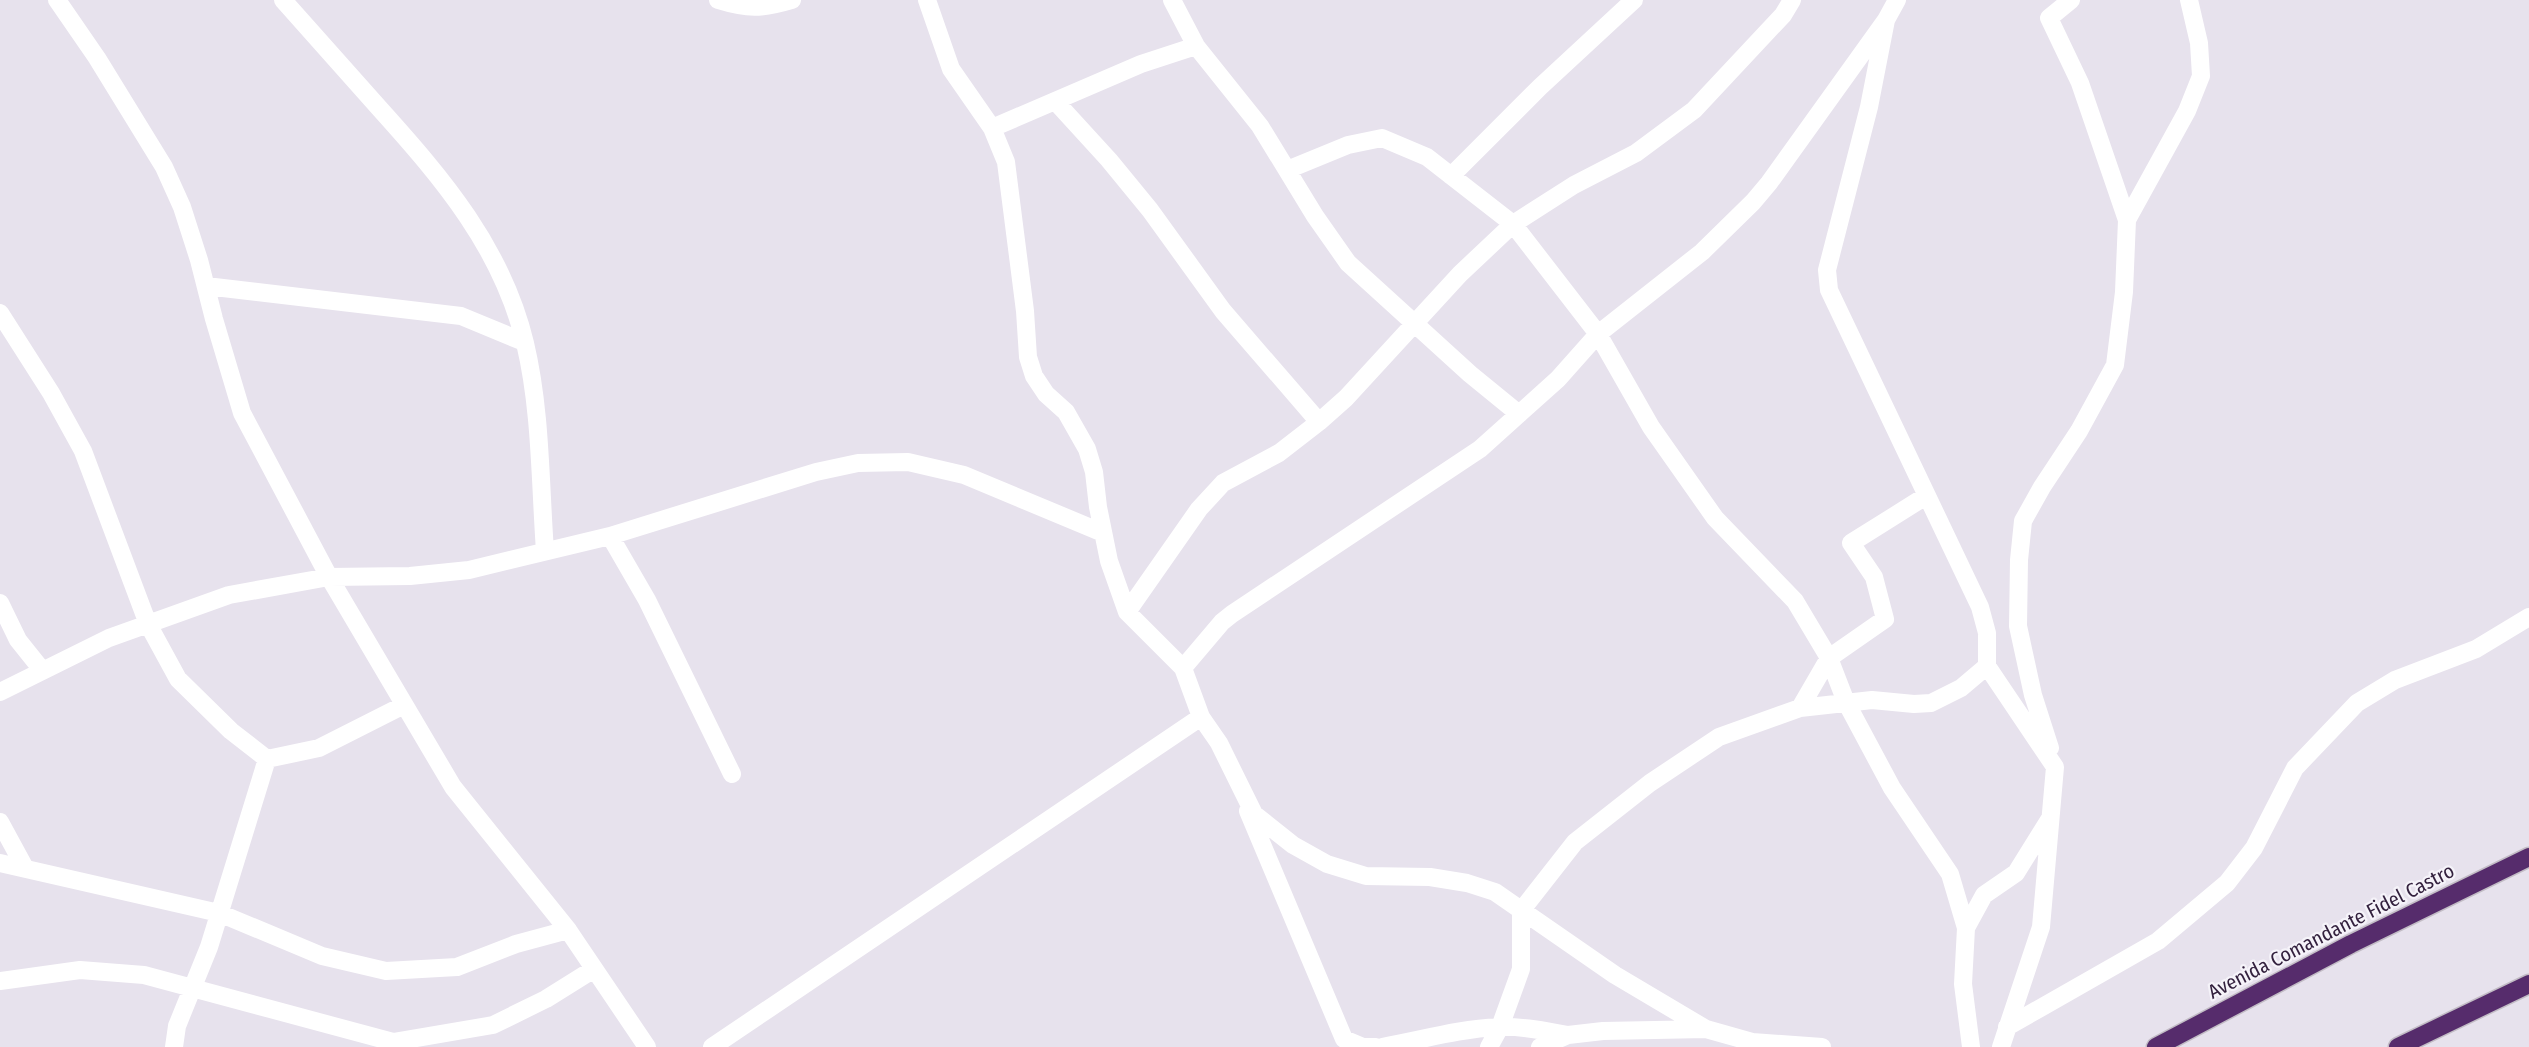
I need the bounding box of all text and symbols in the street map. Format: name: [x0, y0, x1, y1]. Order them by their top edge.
street label: Avenida Comandante Fidel Castro: [2204, 858, 2458, 1004]

